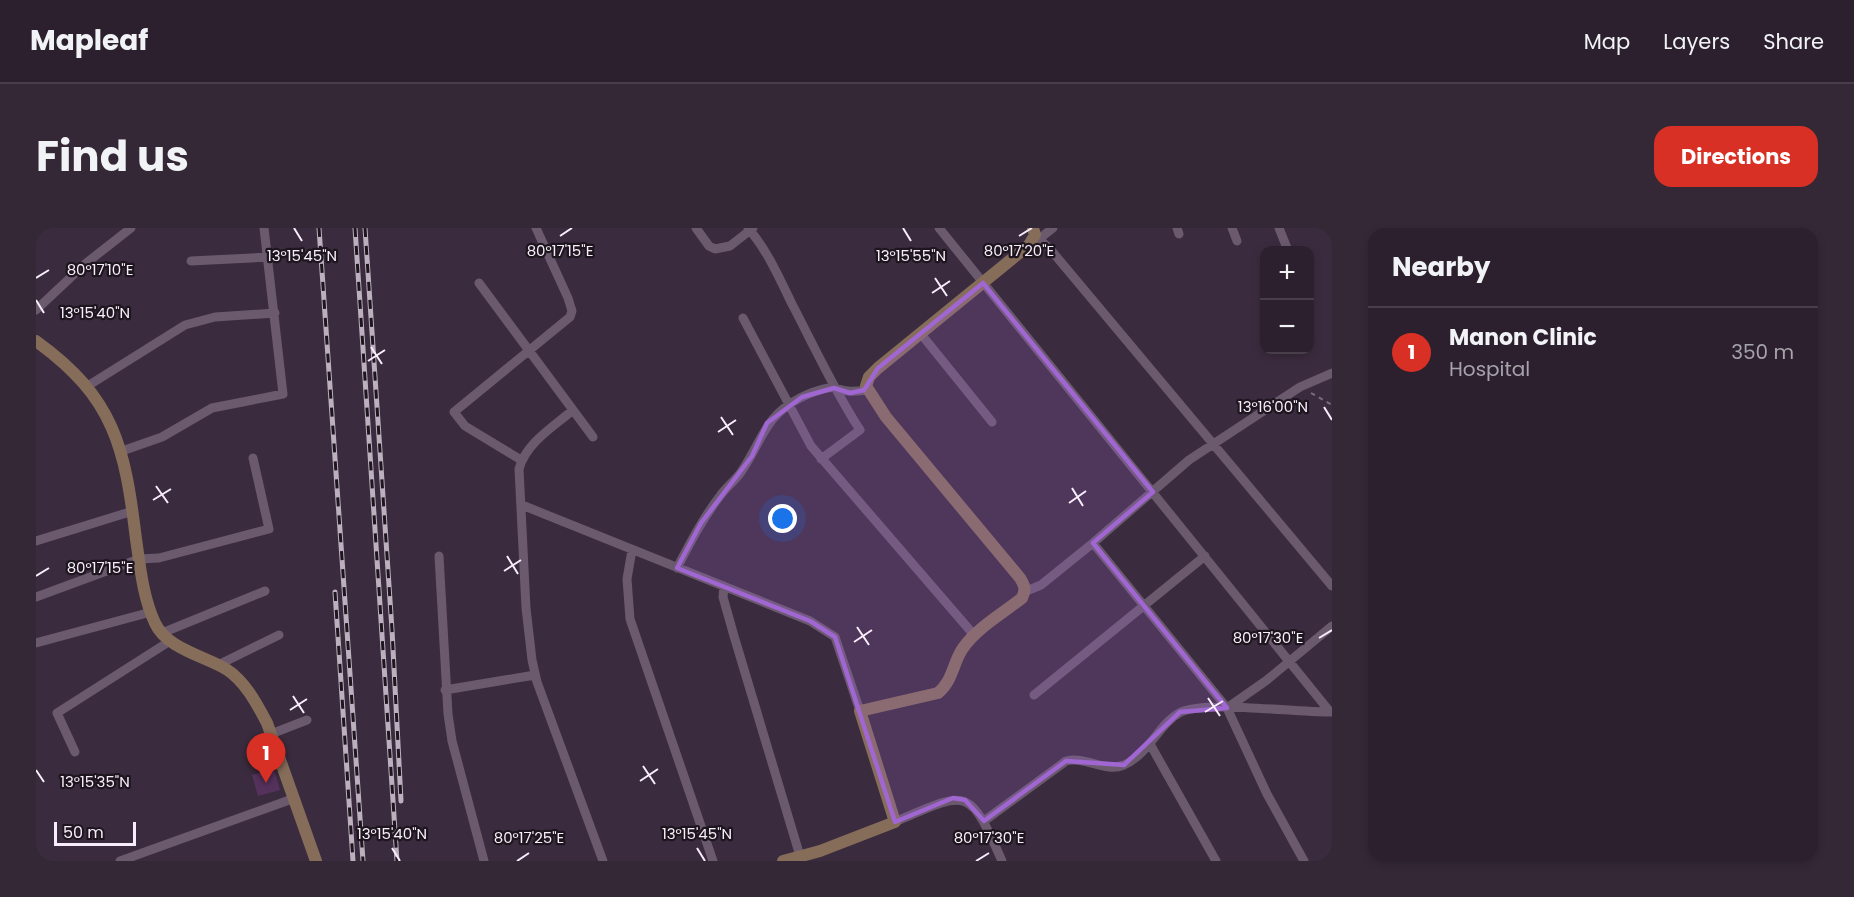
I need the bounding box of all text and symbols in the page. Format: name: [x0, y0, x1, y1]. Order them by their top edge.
text: Mapleaf: [30, 21, 148, 60]
text: Map: [1584, 27, 1630, 56]
text: Layers: [1663, 27, 1730, 56]
text: Share: [1763, 27, 1824, 56]
button: Directions: [1654, 126, 1818, 187]
text: Find us: [36, 127, 189, 186]
text: 80°17'15"E: [527, 240, 593, 261]
text: 80°17'20"E: [984, 240, 1054, 261]
text: 13°15'45"N: [267, 245, 337, 266]
text: 13°15'55"N: [876, 245, 946, 266]
map controls: [1260, 246, 1314, 354]
button: +: [1260, 246, 1314, 300]
text: Nearby: [1392, 249, 1490, 285]
text: 80°17'10"E: [67, 259, 133, 280]
button: −: [1260, 300, 1314, 354]
text: 13°15'40"N: [60, 302, 130, 323]
text: Manon Clinic: [1449, 322, 1597, 353]
text: 1: [1408, 338, 1415, 366]
text: 350 m: [1731, 338, 1794, 366]
text: Hospital: [1449, 355, 1530, 383]
text: 13°16'00"N: [1238, 396, 1308, 417]
your location: [768, 504, 797, 533]
text: 80°17'15"E: [67, 557, 133, 578]
text: 80°17'30"E: [1233, 627, 1303, 648]
pin: 1: [246, 734, 286, 783]
text: 13°15'35"N: [60, 771, 130, 792]
scale bar: [54, 819, 136, 846]
text: 50 m: [63, 821, 104, 844]
text: 13°15'40"N: [357, 823, 427, 844]
text: 13°15'45"N: [662, 823, 732, 844]
text: 80°17'25"E: [494, 827, 564, 848]
text: 80°17'30"E: [954, 827, 1024, 848]

